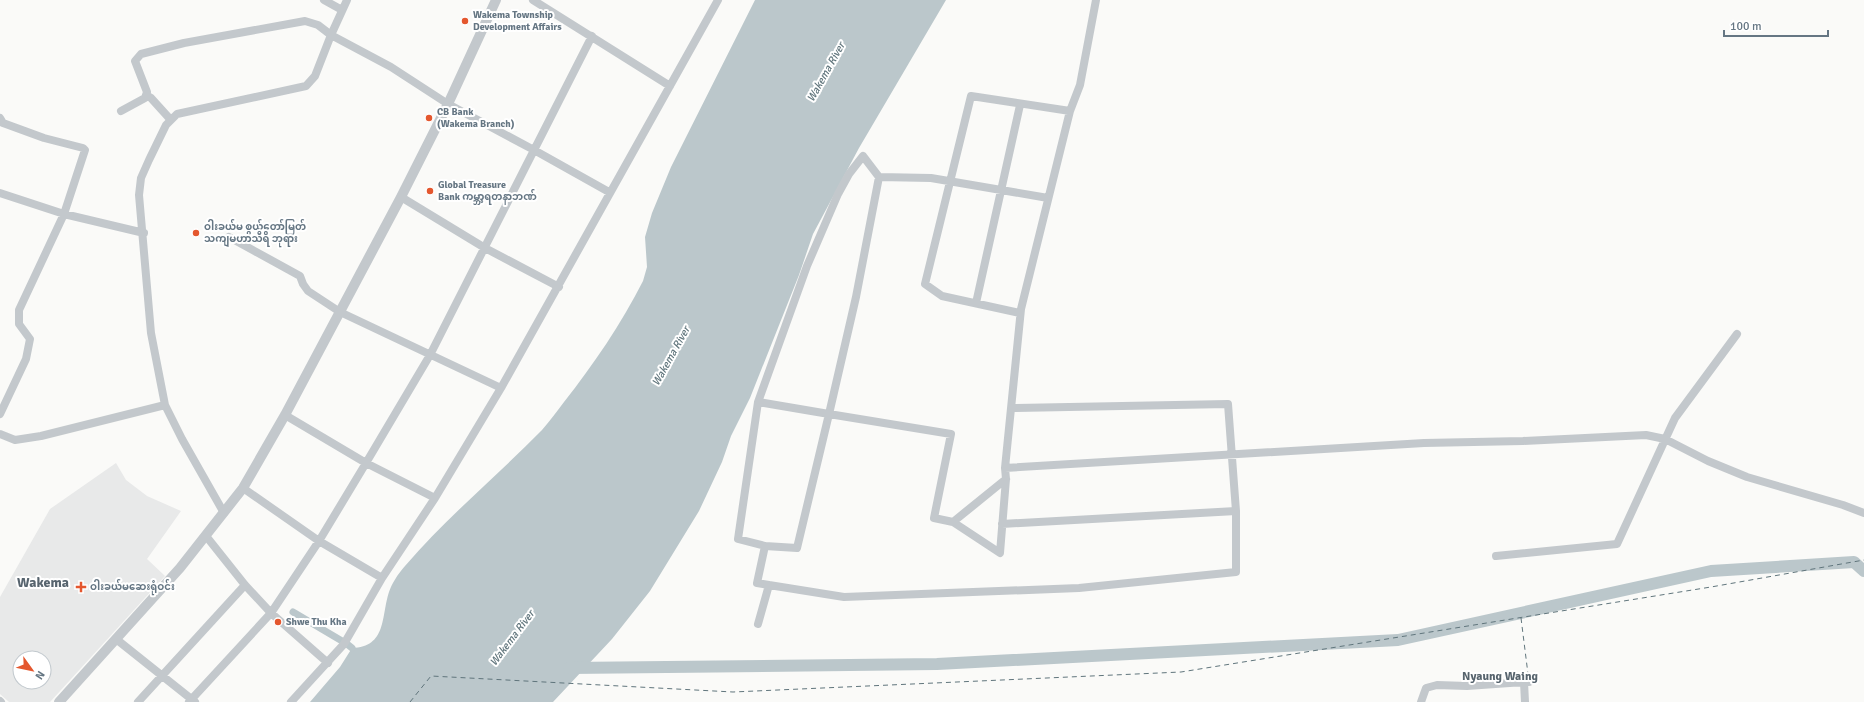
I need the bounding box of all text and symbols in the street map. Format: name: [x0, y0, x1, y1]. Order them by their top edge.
place label: Wakema Township Development Affairs: [473, 9, 562, 33]
scale bar: [1724, 12, 1828, 38]
marker: Wakema Township Development Affairs: [460, 16, 470, 26]
text: 100 m: [1730, 19, 1762, 34]
water label: Wakema River: [804, 38, 849, 104]
place label: CB Bank (Wakema Branch): [437, 106, 515, 130]
marker: CB Bank (Wakema Branch): [424, 113, 434, 123]
place label: Global Treasure Bank ကမ္ဘာ့ရတနာဘဏ်: [438, 179, 537, 205]
marker: Global Treasure Bank ကမ္ဘာ့ရတနာဘဏ်: [425, 186, 435, 196]
place label: ဝါးခယ်မ စွယ်တော်မြတ် သကျမဟာသီရိ ဘုရား: [204, 219, 306, 248]
marker: ဝါးခယ်မ စွယ်တော်မြတ် သကျမဟာသီရိ ဘုရား: [191, 228, 201, 238]
water label: Wakema River: [649, 322, 694, 388]
district label: Wakema: [17, 574, 69, 591]
place label: ဝါးခယ်မဆေးရုံဝင်း: [90, 579, 175, 596]
marker: ဝါးခယ်မဆေးရုံဝင်း: [75, 581, 87, 593]
water label: Wakema River: [487, 606, 538, 668]
place label: Shwe Thu Kha: [286, 616, 347, 628]
marker: Shwe Thu Kha: [273, 617, 283, 627]
north arrow: [12, 650, 52, 690]
text: N: [32, 668, 48, 682]
district label: Nyaung Waing: [1462, 669, 1538, 684]

